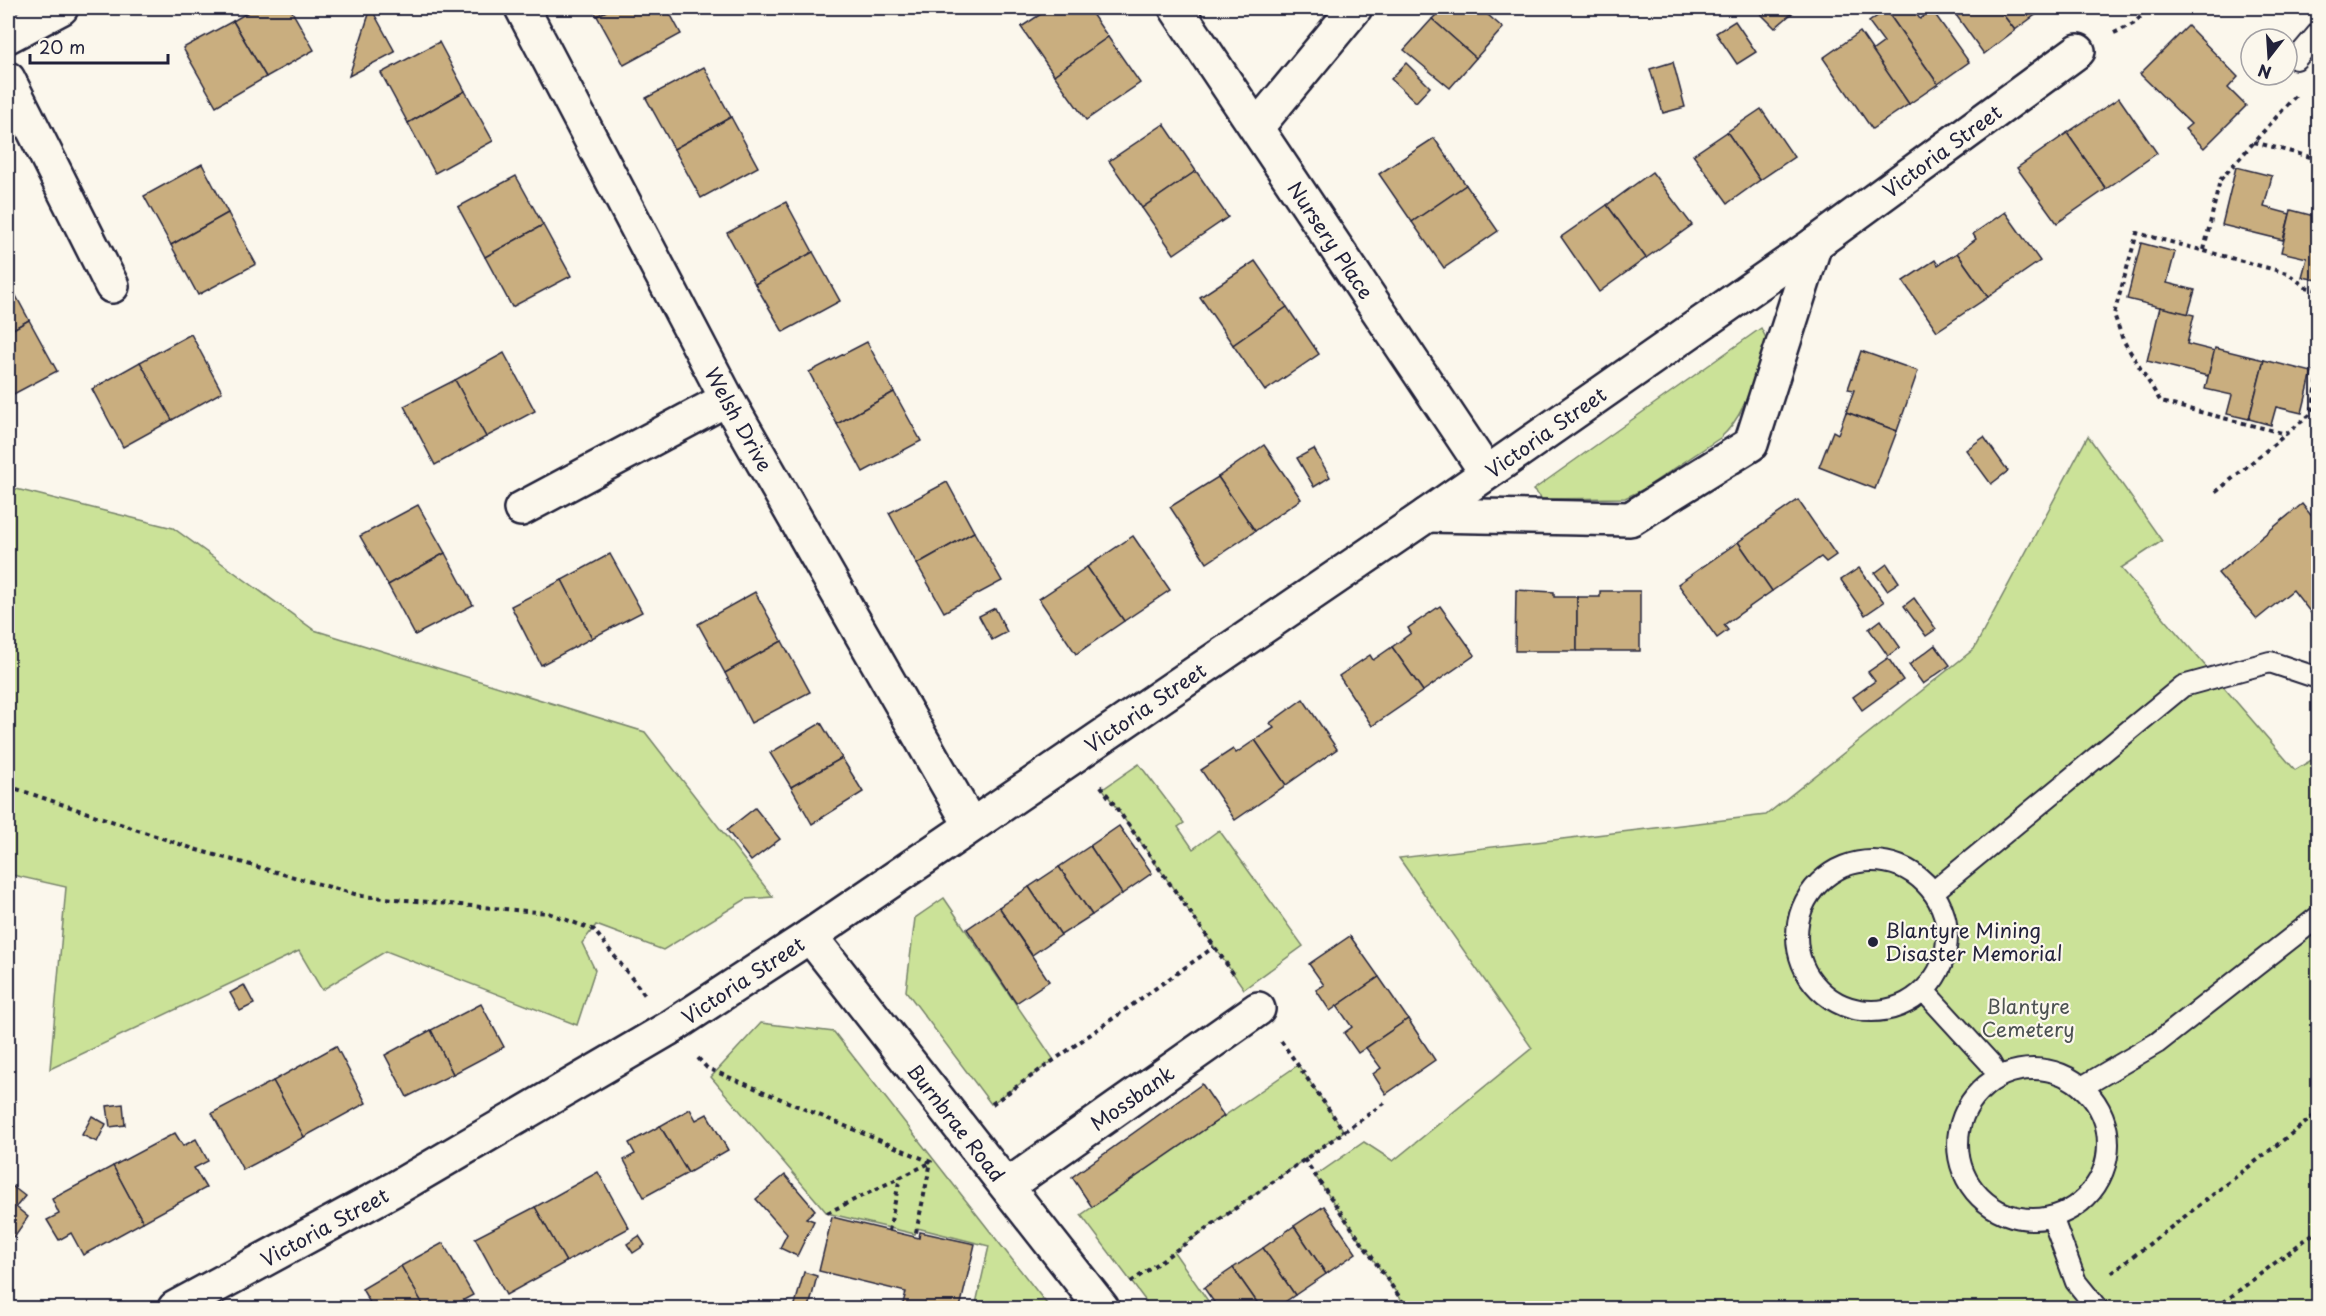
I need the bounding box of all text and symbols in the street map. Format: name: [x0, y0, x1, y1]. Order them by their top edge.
scale bar: [30, 27, 168, 65]
north arrow: [2239, 27, 2299, 87]
text: 20 m: [39, 33, 85, 60]
text: N: [2255, 59, 2274, 86]
street label: Victoria Street: [1876, 97, 2008, 205]
street label: Nursery Place: [1281, 175, 1381, 305]
street label: Welsh Drive: [698, 362, 780, 477]
street label: Victoria Street: [1479, 379, 1612, 485]
street label: Victoria Street: [1078, 655, 1212, 760]
place label: Blantyre Mining Disaster Memorial: [1885, 915, 2062, 968]
street label: Victoria Street: [675, 929, 810, 1031]
marker: Blantyre Mining Disaster Memorial: [1866, 935, 1880, 949]
park label: Blantyre Cemetery: [1981, 991, 2075, 1044]
street label: Burnbrae Road: [900, 1057, 1012, 1188]
street label: Mossbank: [1084, 1058, 1180, 1138]
street label: Victoria Street: [255, 1180, 394, 1274]

